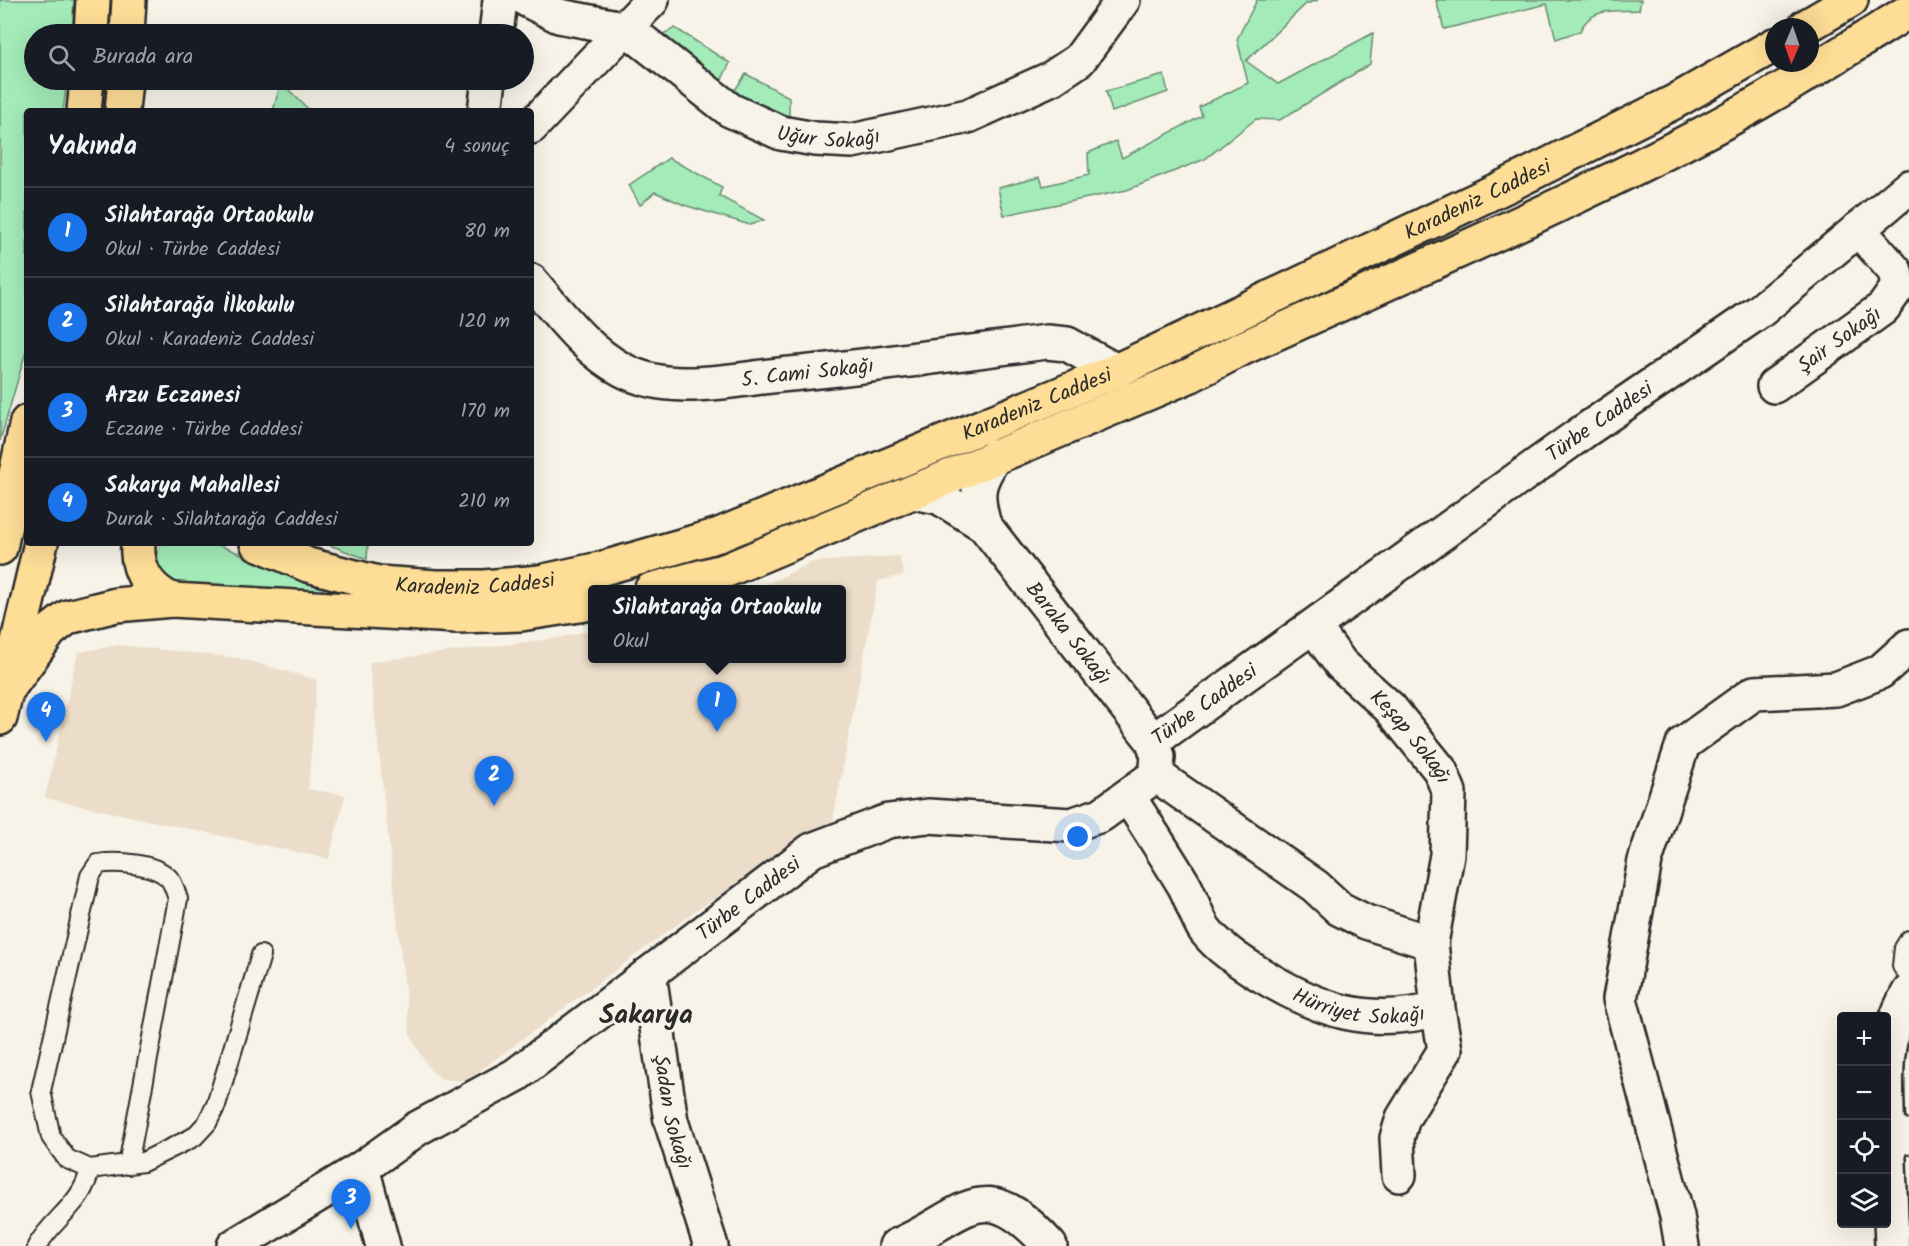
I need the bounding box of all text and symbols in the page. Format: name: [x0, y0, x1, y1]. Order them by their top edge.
north arrow: [1765, 18, 1819, 72]
search box: [24, 24, 534, 90]
text: Burada ara: [93, 40, 193, 75]
icon: search: [45, 41, 78, 74]
street label: Uğur Sokağı: [774, 118, 883, 159]
text: Yakında: [48, 126, 137, 168]
text: 4 sonuç: [444, 131, 510, 163]
street label: Karadeniz Caddesi: [1399, 151, 1558, 250]
text: Silahtarağa Ortaokulu: [105, 199, 314, 234]
text: 1: [64, 216, 71, 248]
text: 80 m: [464, 216, 510, 248]
text: Okul · Türbe Caddesi: [105, 234, 280, 266]
text: Silahtarağa İlkokulu: [105, 289, 294, 324]
street label: Şair Sokağı: [1791, 299, 1889, 382]
text: 2: [62, 306, 73, 338]
text: 120 m: [458, 306, 510, 338]
text: Okul · Karadeniz Caddesi: [105, 324, 314, 356]
street label: 5. Cami Sokağı: [739, 350, 876, 398]
street label: Karadeniz Caddesi: [957, 359, 1118, 451]
street label: Türbe Caddesi: [1540, 373, 1661, 471]
text: Arzu Eczanesi: [105, 379, 240, 414]
text: 3: [62, 396, 73, 428]
text: 170 m: [461, 396, 510, 428]
text: Eczane · Türbe Caddesi: [105, 414, 302, 446]
text: Sakarya Mahallesi: [105, 469, 279, 504]
text: 4: [62, 486, 73, 518]
text: 210 m: [458, 486, 510, 518]
text: Durak · Silahtarağa Caddesi: [105, 504, 338, 536]
street label: Karadeniz Caddesi: [394, 564, 559, 605]
street label: Baraka Sokağı: [1017, 575, 1119, 693]
popup: [588, 585, 846, 663]
text: Silahtarağa Ortaokulu: [613, 591, 821, 626]
text: Okul: [613, 626, 649, 658]
street label: Türbe Caddesi: [1145, 655, 1266, 755]
pin: 1: [698, 682, 736, 732]
street label: Keşap Sokağı: [1362, 682, 1459, 789]
pin: 4: [26, 692, 66, 742]
pin: 2: [474, 756, 514, 806]
your location: [1063, 822, 1092, 851]
street label: Türbe Caddesi: [690, 848, 809, 950]
street label: Hürriyet Sokağı: [1286, 980, 1428, 1035]
district label: Sakarya: [599, 994, 693, 1037]
map controls: [1837, 1012, 1891, 1228]
button: +: [1837, 1012, 1891, 1066]
street label: Şadan Sokağı: [643, 1052, 700, 1174]
button: −: [1837, 1066, 1891, 1120]
button: locate: [1837, 1120, 1891, 1174]
button: layers: [1837, 1174, 1891, 1228]
pin: 3: [332, 1180, 370, 1229]

